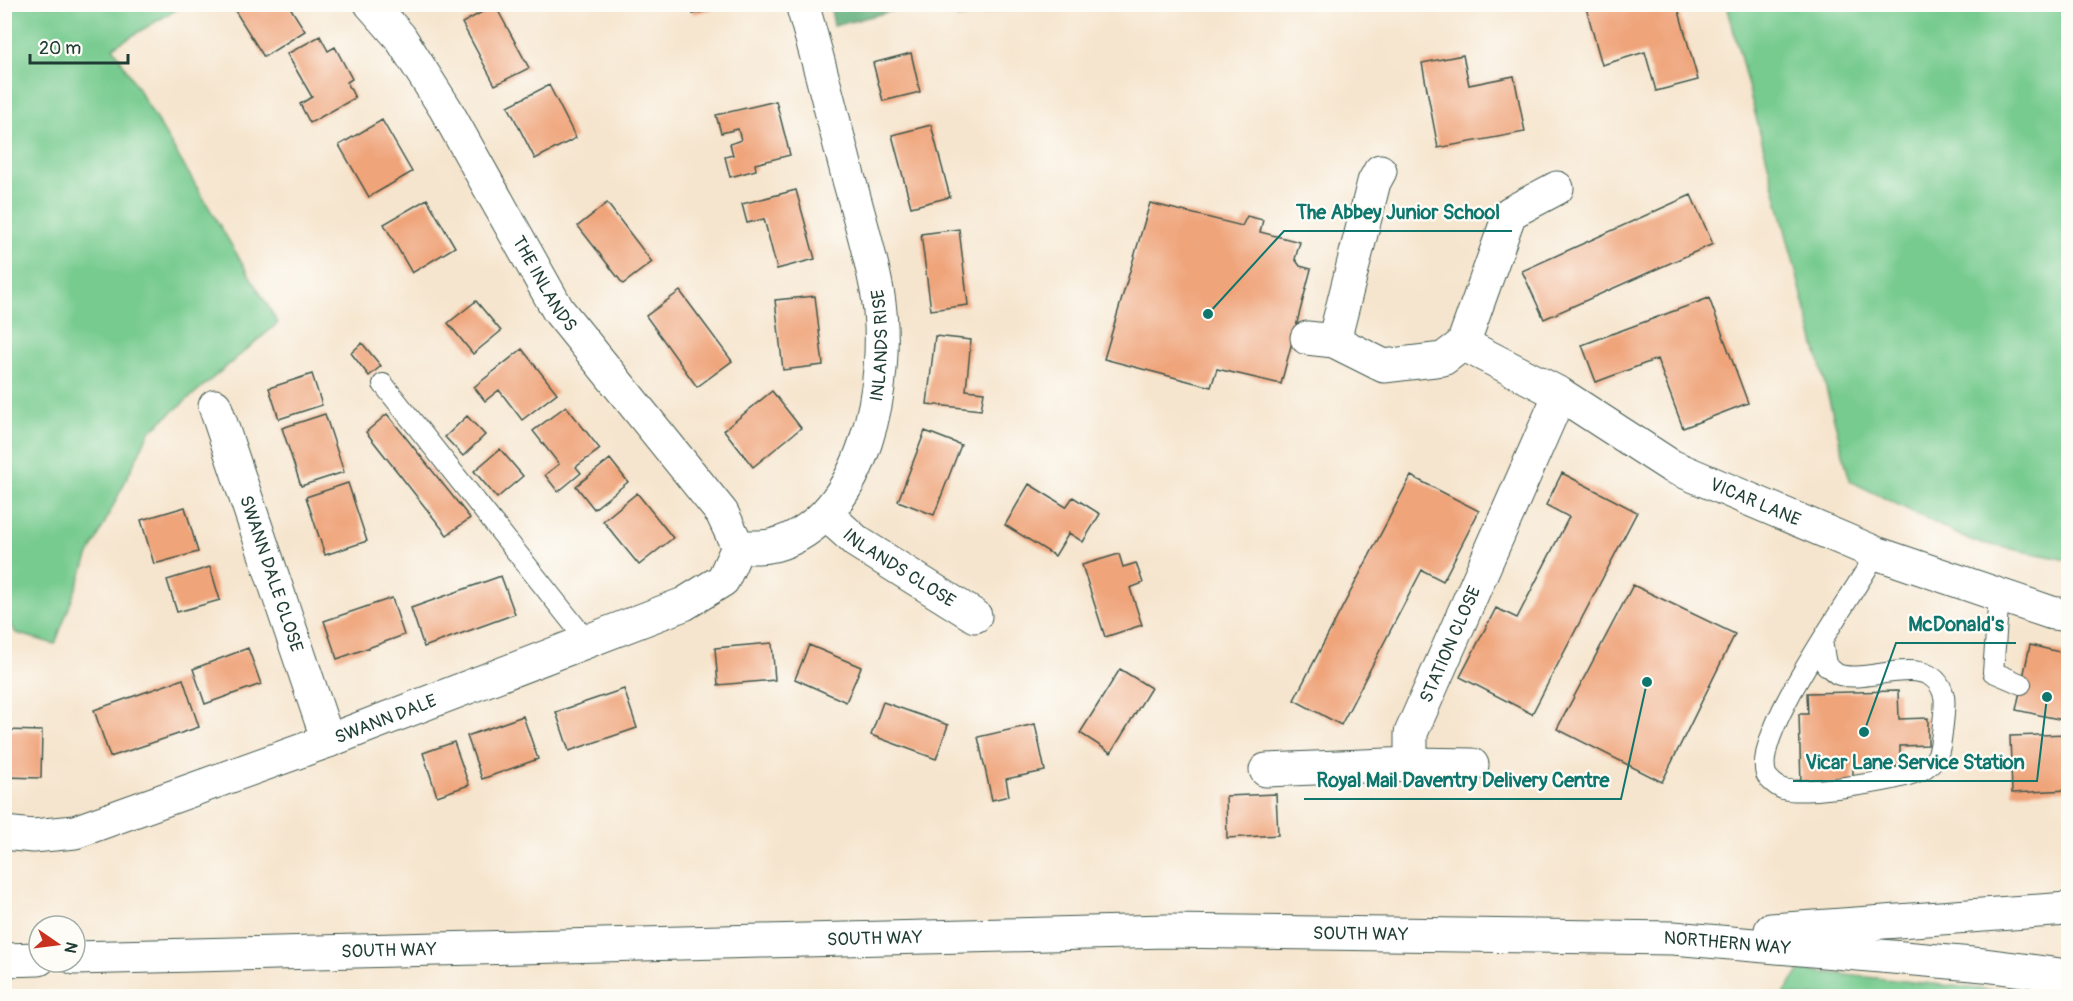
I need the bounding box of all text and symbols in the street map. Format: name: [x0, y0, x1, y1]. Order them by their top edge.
scale bar: [30, 27, 128, 65]
text: 20 m: [39, 37, 81, 60]
callout: The Abbey Junior School: [1284, 193, 1512, 231]
text: The Abbey Junior School: [1295, 200, 1500, 225]
street label: THE INLANDS: [507, 232, 582, 337]
street label: INLANDS RISE: [865, 287, 893, 403]
street label: VICAR LANE: [1706, 473, 1804, 532]
street label: SWANN DALE CLOSE: [234, 493, 308, 655]
street label: INLANDS CLOSE: [838, 524, 960, 613]
street label: STATION CLOSE: [1415, 582, 1486, 707]
callout: McDonald's: [1896, 605, 2016, 643]
text: McDonald's: [1908, 612, 2004, 637]
street label: SWANN DALE: [332, 689, 440, 749]
callout: Vicar Lane Service Station: [1793, 743, 2037, 781]
text: Vicar Lane Service Station: [1805, 750, 2025, 775]
callout: Royal Mail Daventry Delivery Centre: [1304, 761, 1621, 799]
text: Royal Mail Daventry Delivery Centre: [1317, 768, 1611, 793]
north arrow: [27, 914, 87, 974]
street label: SOUTH WAY: [1313, 922, 1409, 946]
street label: SOUTH WAY: [827, 926, 923, 951]
street label: NORTHERN WAY: [1664, 927, 1793, 960]
street label: SOUTH WAY: [341, 938, 438, 963]
text: N: [60, 940, 82, 955]

